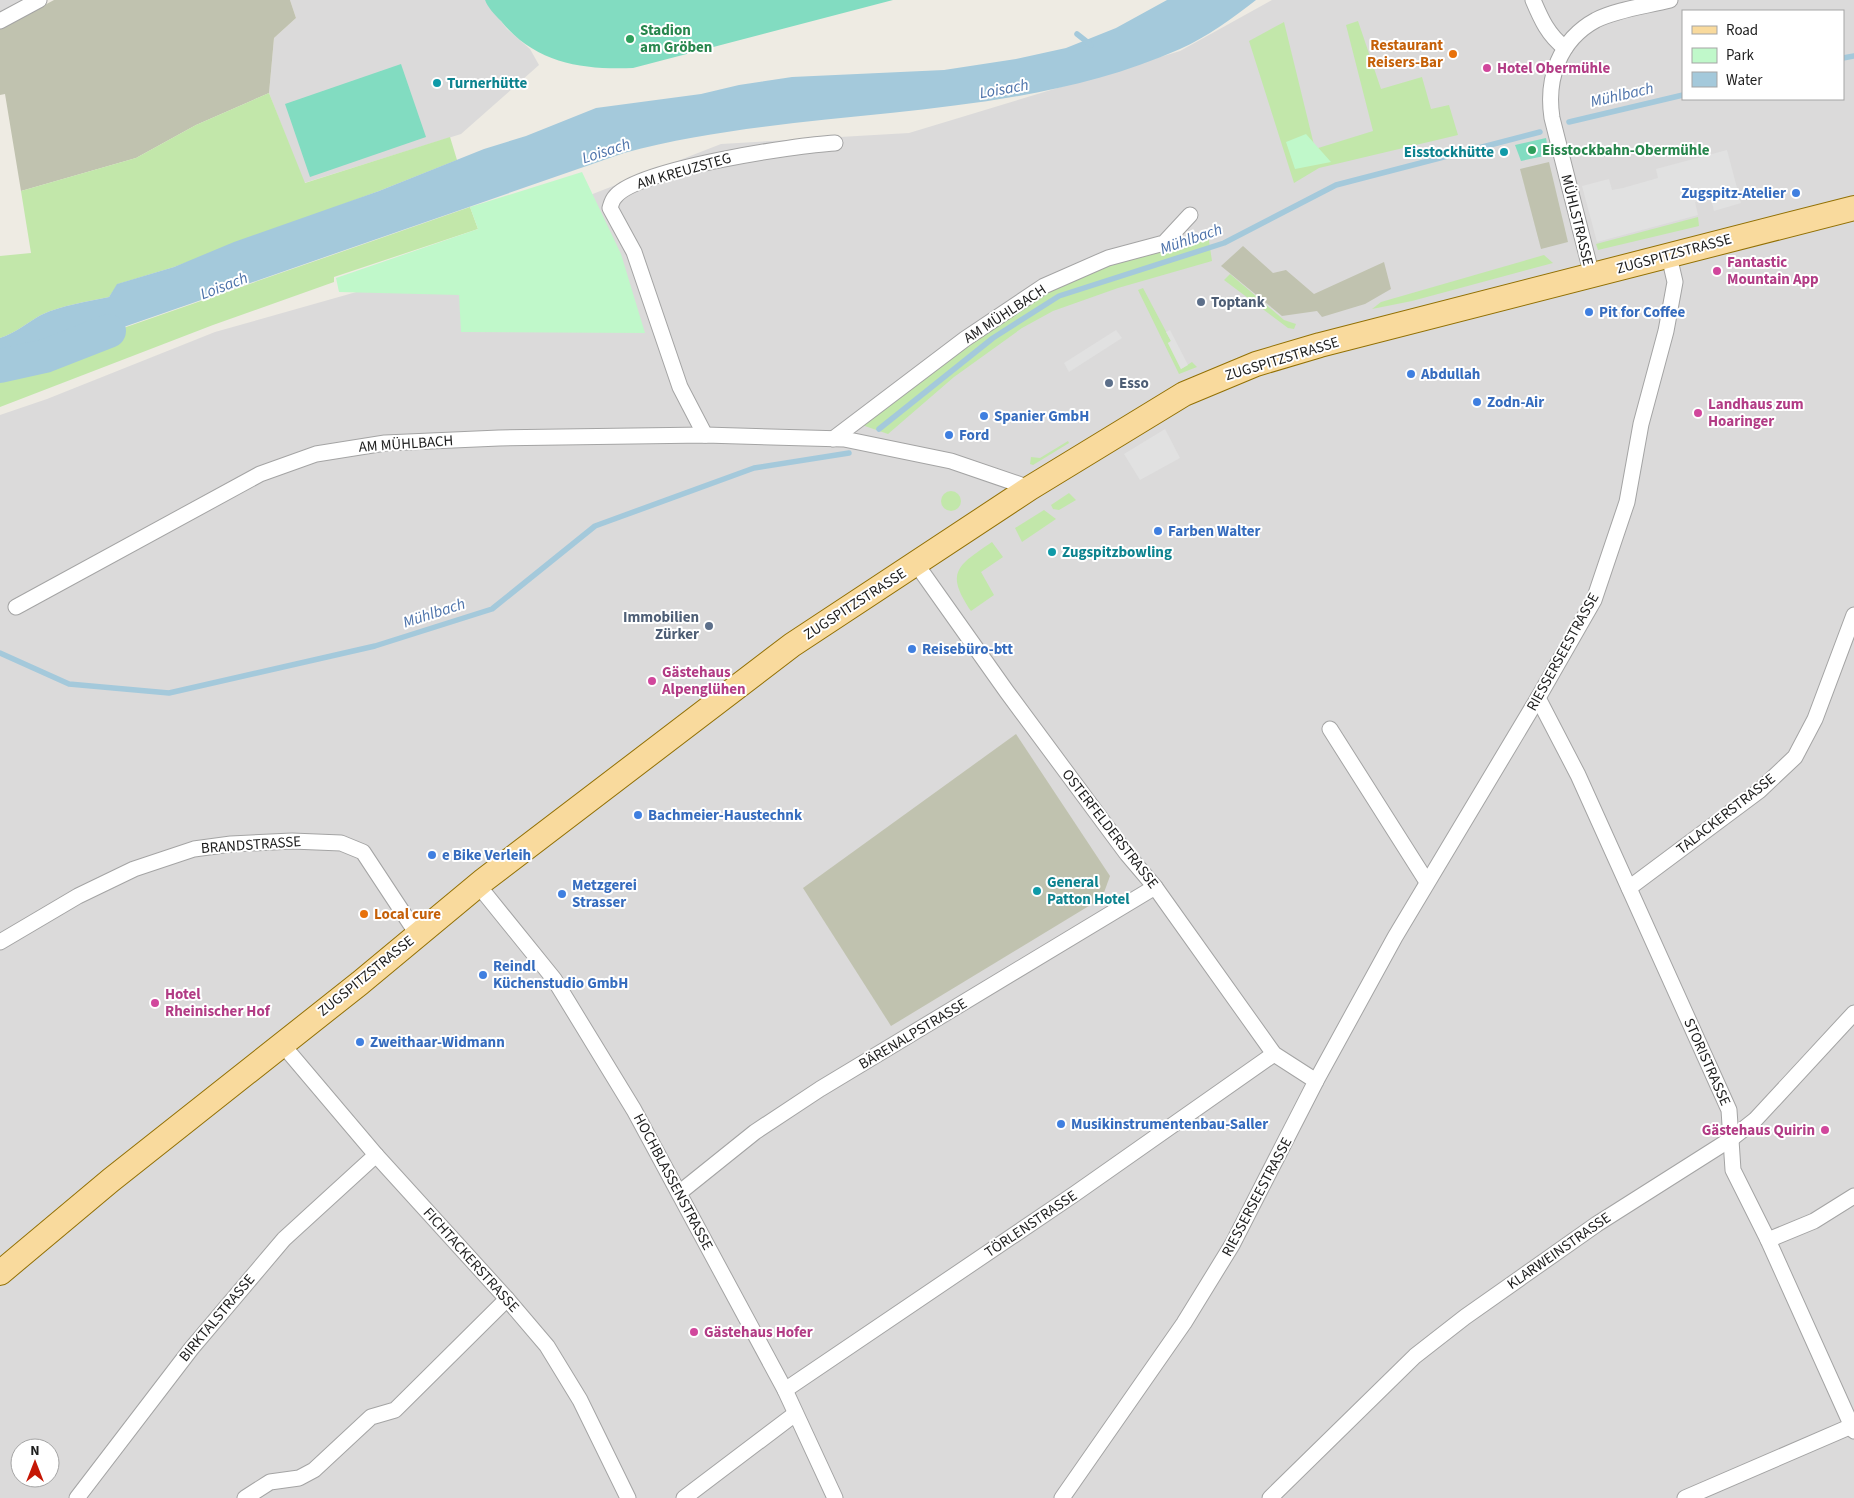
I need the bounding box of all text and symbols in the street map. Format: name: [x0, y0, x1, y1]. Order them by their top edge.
legend: [1682, 10, 1844, 100]
place label: Stadion am Gröben: [640, 20, 712, 58]
text: Road: [1726, 20, 1758, 41]
marker: Stadion am Gröben: [624, 33, 636, 45]
place label: Restaurant Reisers-Bar: [1367, 35, 1443, 73]
text: Park: [1726, 45, 1755, 66]
marker: Restaurant Reisers-Bar: [1447, 48, 1459, 60]
place label: Hotel Obermühle: [1497, 58, 1610, 79]
marker: Hotel Obermühle: [1481, 62, 1493, 74]
text: Water: [1726, 70, 1763, 91]
place label: Turnerhütte: [447, 73, 528, 94]
water label: Loisach: [978, 74, 1030, 104]
marker: Turnerhütte: [431, 77, 443, 89]
water label: Mühlbach: [1588, 77, 1656, 113]
water label: Loisach: [579, 133, 633, 169]
place label: Eisstockbahn-Obermühle: [1542, 140, 1710, 161]
place label: Eisstockhütte: [1404, 142, 1494, 163]
marker: Eisstockbahn-Obermühle: [1526, 144, 1538, 156]
marker: Eisstockhütte: [1498, 146, 1510, 158]
street label: AM KREUZSTEG: [634, 147, 734, 195]
street label: MÜHLSTRASSE: [1556, 172, 1599, 268]
place label: Zugspitz-Atelier: [1681, 183, 1786, 204]
marker: Zugspitz-Atelier: [1790, 187, 1802, 199]
water label: Mühlbach: [1157, 218, 1225, 260]
street label: ZUGSPITZSTRASSE: [1614, 229, 1734, 279]
place label: Fantastic Mountain App: [1727, 252, 1819, 290]
marker: Fantastic Mountain App: [1711, 265, 1723, 277]
water label: Loisach: [197, 267, 251, 305]
street label: AM MÜHLBACH: [959, 279, 1051, 349]
place label: Toptank: [1211, 292, 1266, 313]
marker: Toptank: [1195, 296, 1207, 308]
place label: Pit for Coffee: [1599, 302, 1686, 323]
marker: Pit for Coffee: [1583, 306, 1595, 318]
street label: ZUGSPITZSTRASSE: [1222, 332, 1342, 386]
place label: Abdullah: [1420, 364, 1480, 385]
marker: Abdullah: [1405, 368, 1417, 380]
place label: Esso: [1119, 373, 1149, 394]
marker: Esso: [1103, 377, 1115, 389]
place label: Zodn-Air: [1487, 392, 1544, 413]
place label: Landhaus zum Hoaringer: [1708, 394, 1804, 432]
marker: Zodn-Air: [1471, 396, 1483, 408]
place label: Spanier GmbH: [994, 406, 1089, 427]
marker: Landhaus zum Hoaringer: [1692, 407, 1704, 419]
marker: Spanier GmbH: [978, 410, 990, 422]
place label: Ford: [959, 425, 989, 446]
marker: Ford: [943, 429, 955, 441]
street label: AM MÜHLBACH: [358, 430, 454, 458]
place label: Farben Walter: [1168, 521, 1261, 542]
marker: Farben Walter: [1152, 525, 1164, 537]
place label: Zugspitzbowling: [1062, 542, 1172, 563]
marker: Zugspitzbowling: [1046, 546, 1058, 558]
street label: ZUGSPITZSTRASSE: [800, 563, 910, 645]
street label: RIESSERSEESTRASSE: [1522, 589, 1604, 715]
water label: Mühlbach: [400, 593, 468, 633]
place label: Immobilien Zürker: [623, 607, 699, 645]
marker: Immobilien Zürker: [703, 620, 715, 632]
place label: Reisebüro-btt: [922, 639, 1013, 660]
marker: Reisebüro-btt: [906, 643, 918, 655]
place label: Gästehaus Alpenglühen: [661, 662, 746, 700]
marker: Gästehaus Alpenglühen: [646, 675, 658, 687]
street label: OSTERFELDERSTRASSE: [1057, 765, 1163, 893]
street label: TALACKERSTRASSE: [1672, 769, 1780, 859]
place label: Bachmeier-Haustechnk: [648, 805, 803, 826]
marker: Bachmeier-Haustechnk: [632, 809, 644, 821]
street label: BRANDSTRASSE: [200, 831, 302, 859]
place label: e Bike Verleih: [442, 845, 531, 866]
marker: e Bike Verleih: [426, 849, 438, 861]
place label: General Patton Hotel: [1047, 872, 1130, 910]
place label: Metzgerei Strasser: [572, 875, 637, 913]
marker: General Patton Hotel: [1031, 885, 1043, 897]
marker: Metzgerei Strasser: [556, 888, 568, 900]
place label: Local cure: [374, 904, 441, 925]
marker: Local cure: [358, 908, 370, 920]
street label: ZUGSPITZSTRASSE: [313, 931, 419, 1021]
place label: Reindl Küchenstudio GmbH: [493, 956, 628, 994]
marker: Reindl Küchenstudio GmbH: [477, 969, 489, 981]
place label: Hotel Rheinischer Hof: [165, 984, 271, 1022]
street label: BÄRENALPSTRASSE: [855, 993, 971, 1075]
marker: Hotel Rheinischer Hof: [149, 997, 161, 1009]
street label: STORISTRASSE: [1678, 1015, 1736, 1109]
place label: Zweithaar-Widmann: [370, 1032, 505, 1053]
marker: Zweithaar-Widmann: [354, 1036, 366, 1048]
street label: HOCHBLASSENSTRASSE: [628, 1110, 718, 1254]
place label: Musikinstrumentenbau-Saller: [1071, 1114, 1268, 1135]
marker: Musikinstrumentenbau-Saller: [1055, 1118, 1067, 1130]
place label: Gästehaus Quirin: [1702, 1120, 1815, 1141]
marker: Gästehaus Quirin: [1819, 1124, 1831, 1136]
street label: RIESSERSEESTRASSE: [1217, 1134, 1297, 1260]
street label: TÖRLENSTRASSE: [981, 1185, 1081, 1263]
street label: FICHTACKERSTRASSE: [418, 1203, 524, 1317]
street label: KLARWEINSTRASSE: [1503, 1207, 1615, 1295]
street label: BIRKTALSTRASSE: [174, 1270, 260, 1366]
place label: Gästehaus Hofer: [704, 1322, 813, 1343]
marker: Gästehaus Hofer: [688, 1326, 700, 1338]
north arrow: [10, 1438, 60, 1488]
text: N: [30, 1441, 40, 1461]

